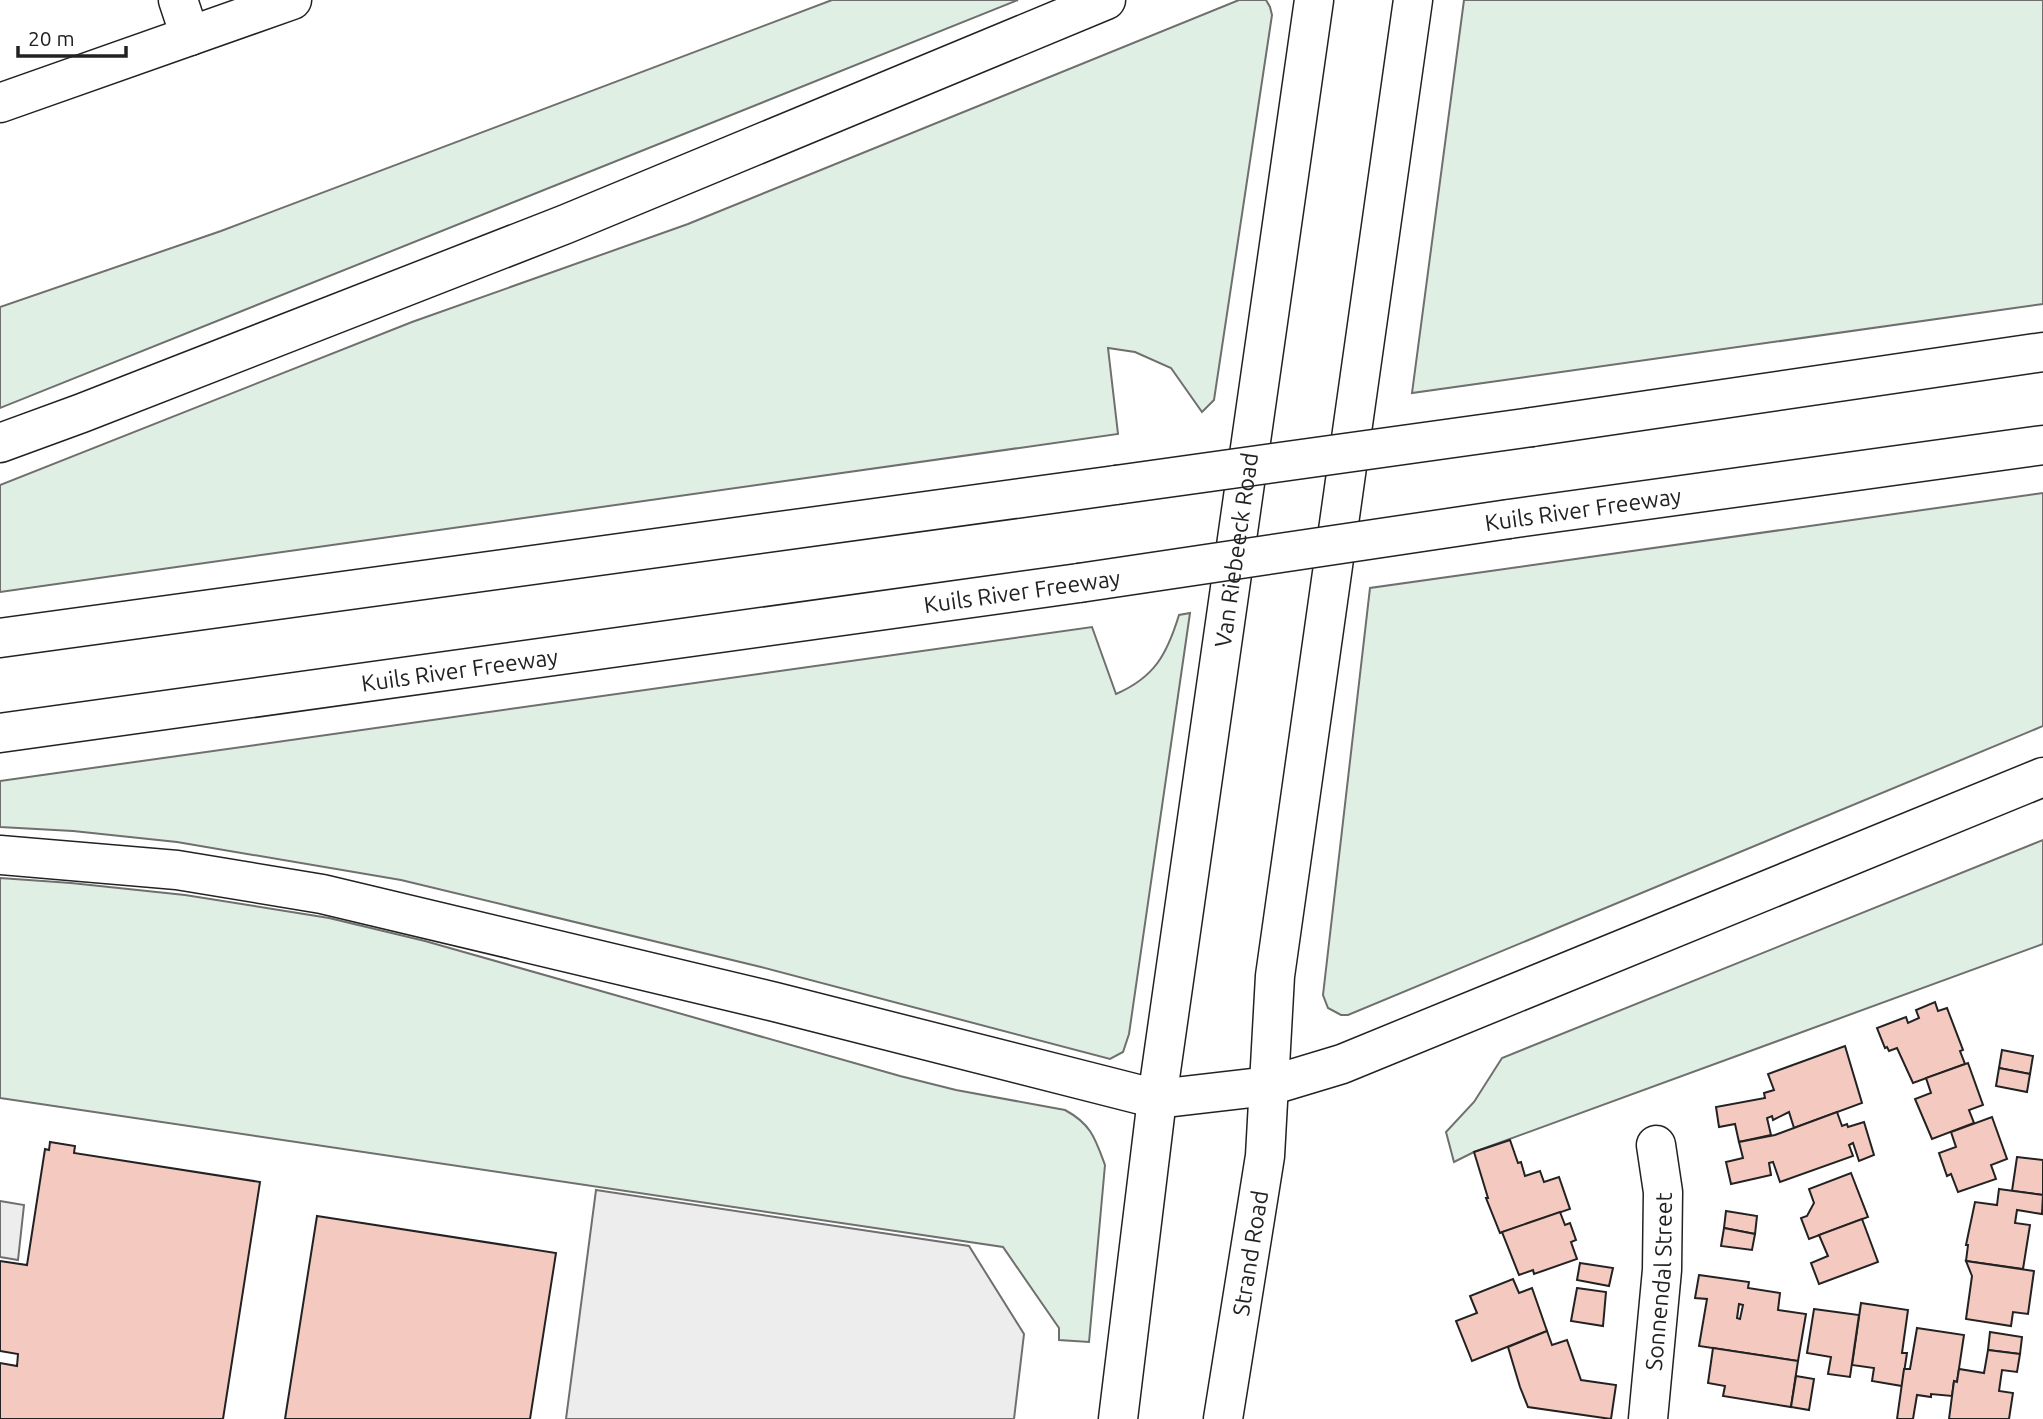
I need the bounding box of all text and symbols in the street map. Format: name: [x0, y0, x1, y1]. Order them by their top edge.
scale bar: [18, 14, 126, 58]
text: 20 m: [28, 26, 75, 50]
street label: Van Riebeeck Road: [1209, 451, 1262, 649]
street label: Kuils River Freeway: [1483, 483, 1683, 535]
street label: Kuils River Freeway: [922, 565, 1122, 617]
street label: Kuils River Freeway: [360, 643, 560, 695]
street label: Strand Road: [1227, 1189, 1272, 1318]
street label: Sonnendal Street: [1640, 1192, 1675, 1372]

